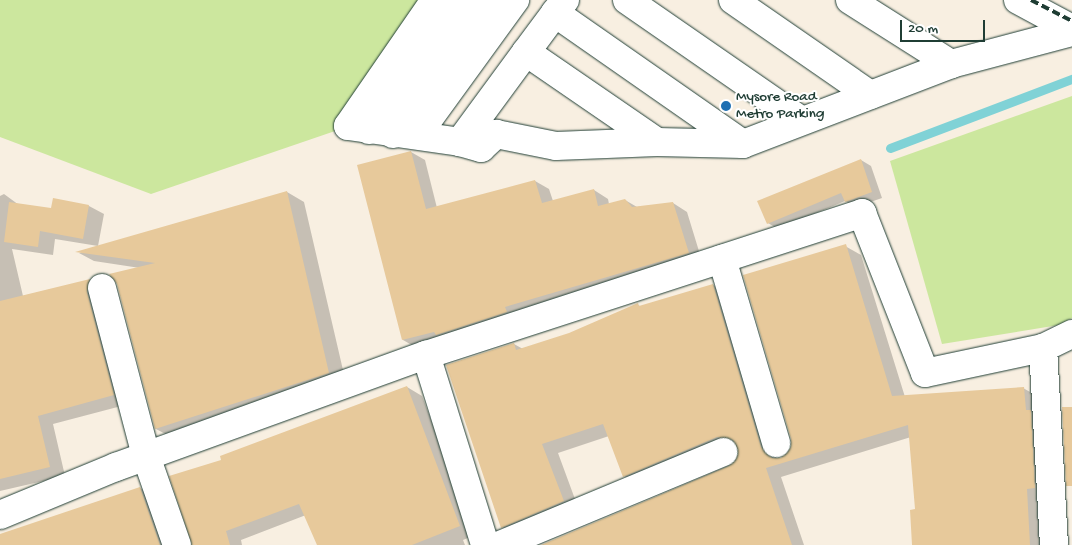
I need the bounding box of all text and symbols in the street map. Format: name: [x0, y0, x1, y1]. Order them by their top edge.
scale bar: [902, 10, 987, 42]
text: 20 m: [908, 20, 938, 38]
place label: Mysore Road Metro Parking: [736, 88, 824, 123]
marker: Mysore Road Metro Parking: [720, 100, 732, 112]

